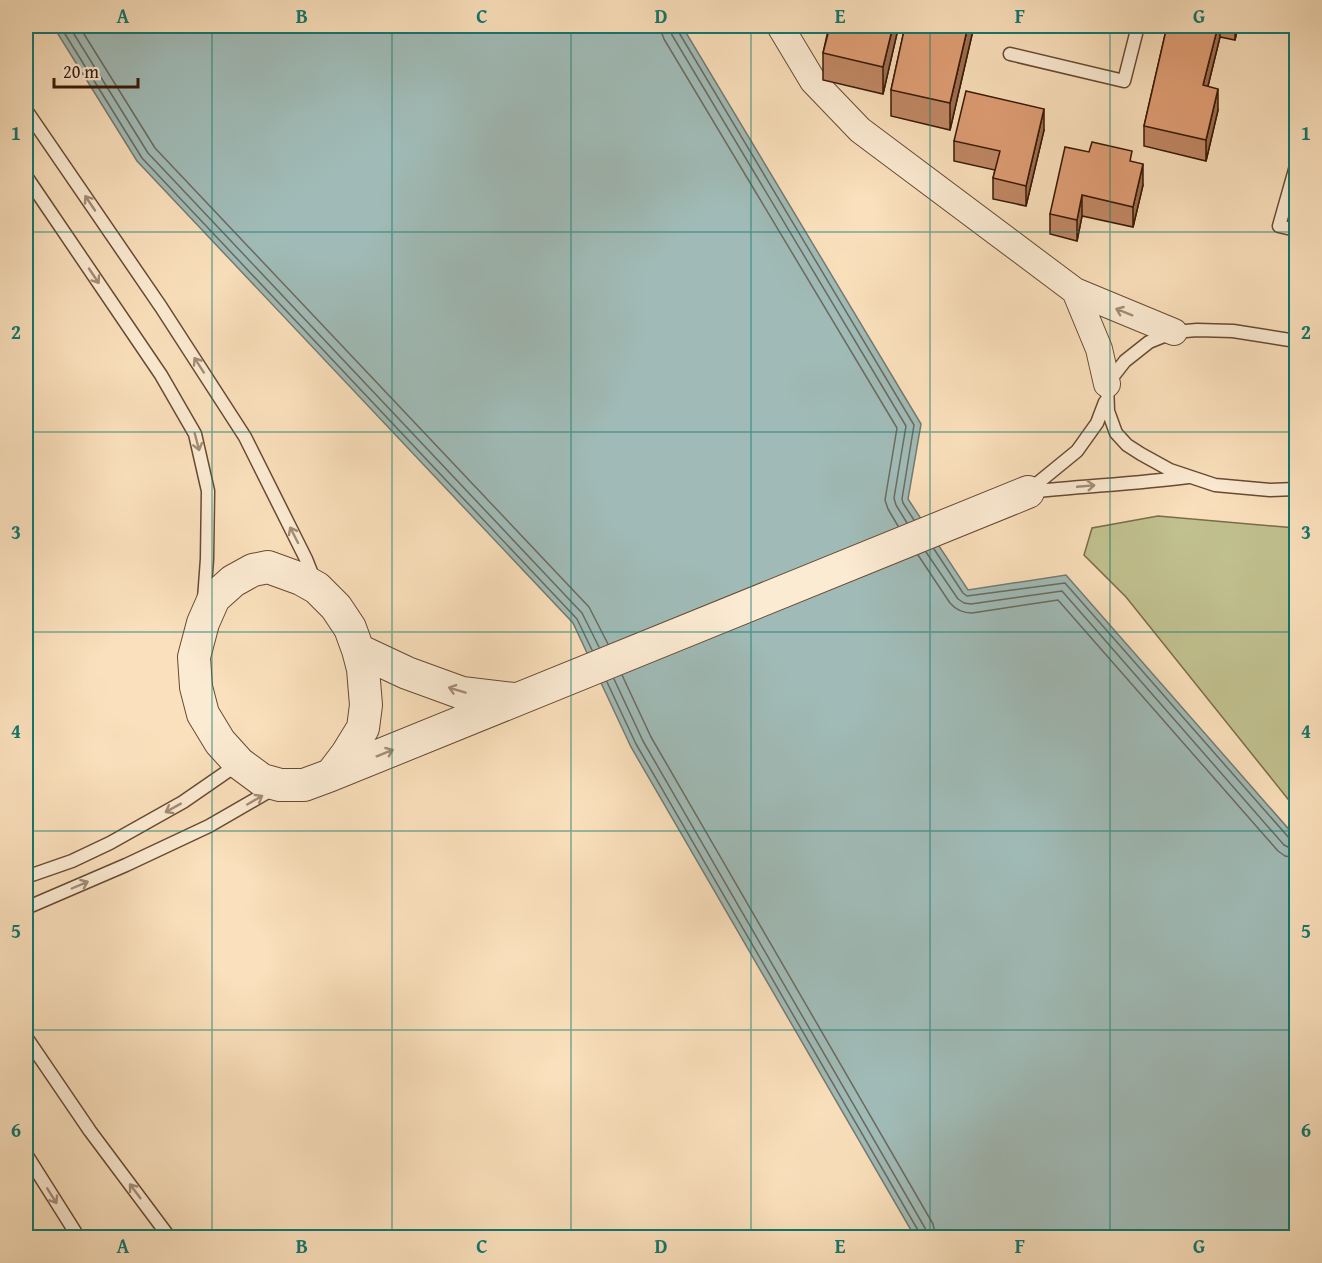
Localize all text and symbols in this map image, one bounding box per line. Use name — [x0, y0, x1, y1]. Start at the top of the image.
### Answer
text: A — [117, 1, 130, 30]
text: B — [296, 1, 308, 30]
text: C — [476, 1, 488, 30]
text: D — [654, 1, 668, 30]
text: E — [835, 1, 846, 30]
text: F — [1015, 1, 1025, 30]
text: G — [1193, 1, 1205, 30]
scale bar — [54, 51, 138, 89]
text: 20 m — [63, 58, 99, 85]
text: 1 — [11, 118, 21, 147]
text: 1 — [1301, 118, 1311, 147]
one-way arrow — [84, 196, 96, 212]
one-way arrow — [88, 268, 100, 284]
one-way arrow — [1116, 306, 1134, 317]
text: 2 — [11, 317, 21, 346]
text: 2 — [1301, 317, 1311, 346]
one-way arrow — [192, 357, 204, 374]
one-way arrow — [191, 432, 203, 451]
one-way arrow — [1076, 480, 1096, 491]
text: 3 — [11, 517, 21, 546]
text: 3 — [1301, 517, 1311, 546]
one-way arrow — [287, 526, 299, 544]
one-way arrow — [448, 684, 467, 695]
text: 4 — [11, 716, 21, 745]
text: 4 — [1301, 716, 1311, 745]
one-way arrow — [375, 747, 394, 758]
one-way arrow — [246, 794, 263, 806]
one-way arrow — [165, 802, 182, 814]
one-way arrow — [70, 879, 88, 890]
text: 5 — [11, 916, 21, 945]
text: 5 — [1301, 916, 1311, 945]
text: 6 — [11, 1115, 21, 1144]
text: 6 — [1301, 1115, 1311, 1144]
one-way arrow — [128, 1183, 141, 1199]
one-way arrow — [46, 1187, 58, 1204]
text: A — [117, 1231, 130, 1260]
text: B — [296, 1231, 308, 1260]
text: C — [476, 1231, 488, 1260]
text: D — [654, 1231, 668, 1260]
text: E — [835, 1231, 846, 1260]
text: F — [1015, 1231, 1025, 1260]
text: G — [1193, 1231, 1205, 1260]

